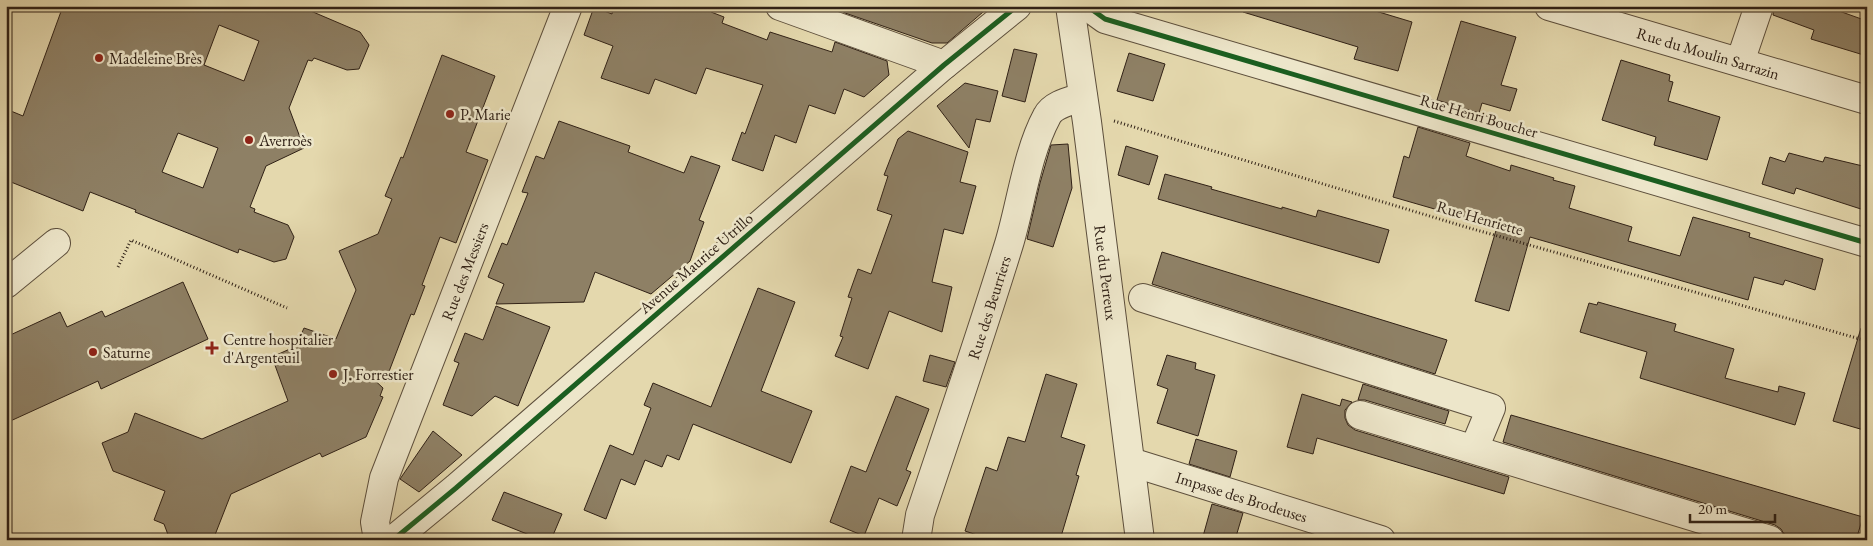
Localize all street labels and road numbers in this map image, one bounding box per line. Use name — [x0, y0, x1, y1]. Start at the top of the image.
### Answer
street label: Rue du Moulin Sarrazin — [1634, 22, 1783, 84]
street label: Rue Henri Boucher — [1418, 89, 1541, 143]
street label: Rue Henriette — [1434, 196, 1526, 240]
street label: Avenue Maurice Utrillo — [634, 208, 758, 319]
street label: Rue des Messiers — [436, 219, 493, 323]
street label: Rue du Perreux — [1090, 224, 1123, 321]
street label: Rue des Beurriers — [962, 253, 1015, 362]
street label: Impasse des Brodeuses — [1173, 466, 1310, 527]

